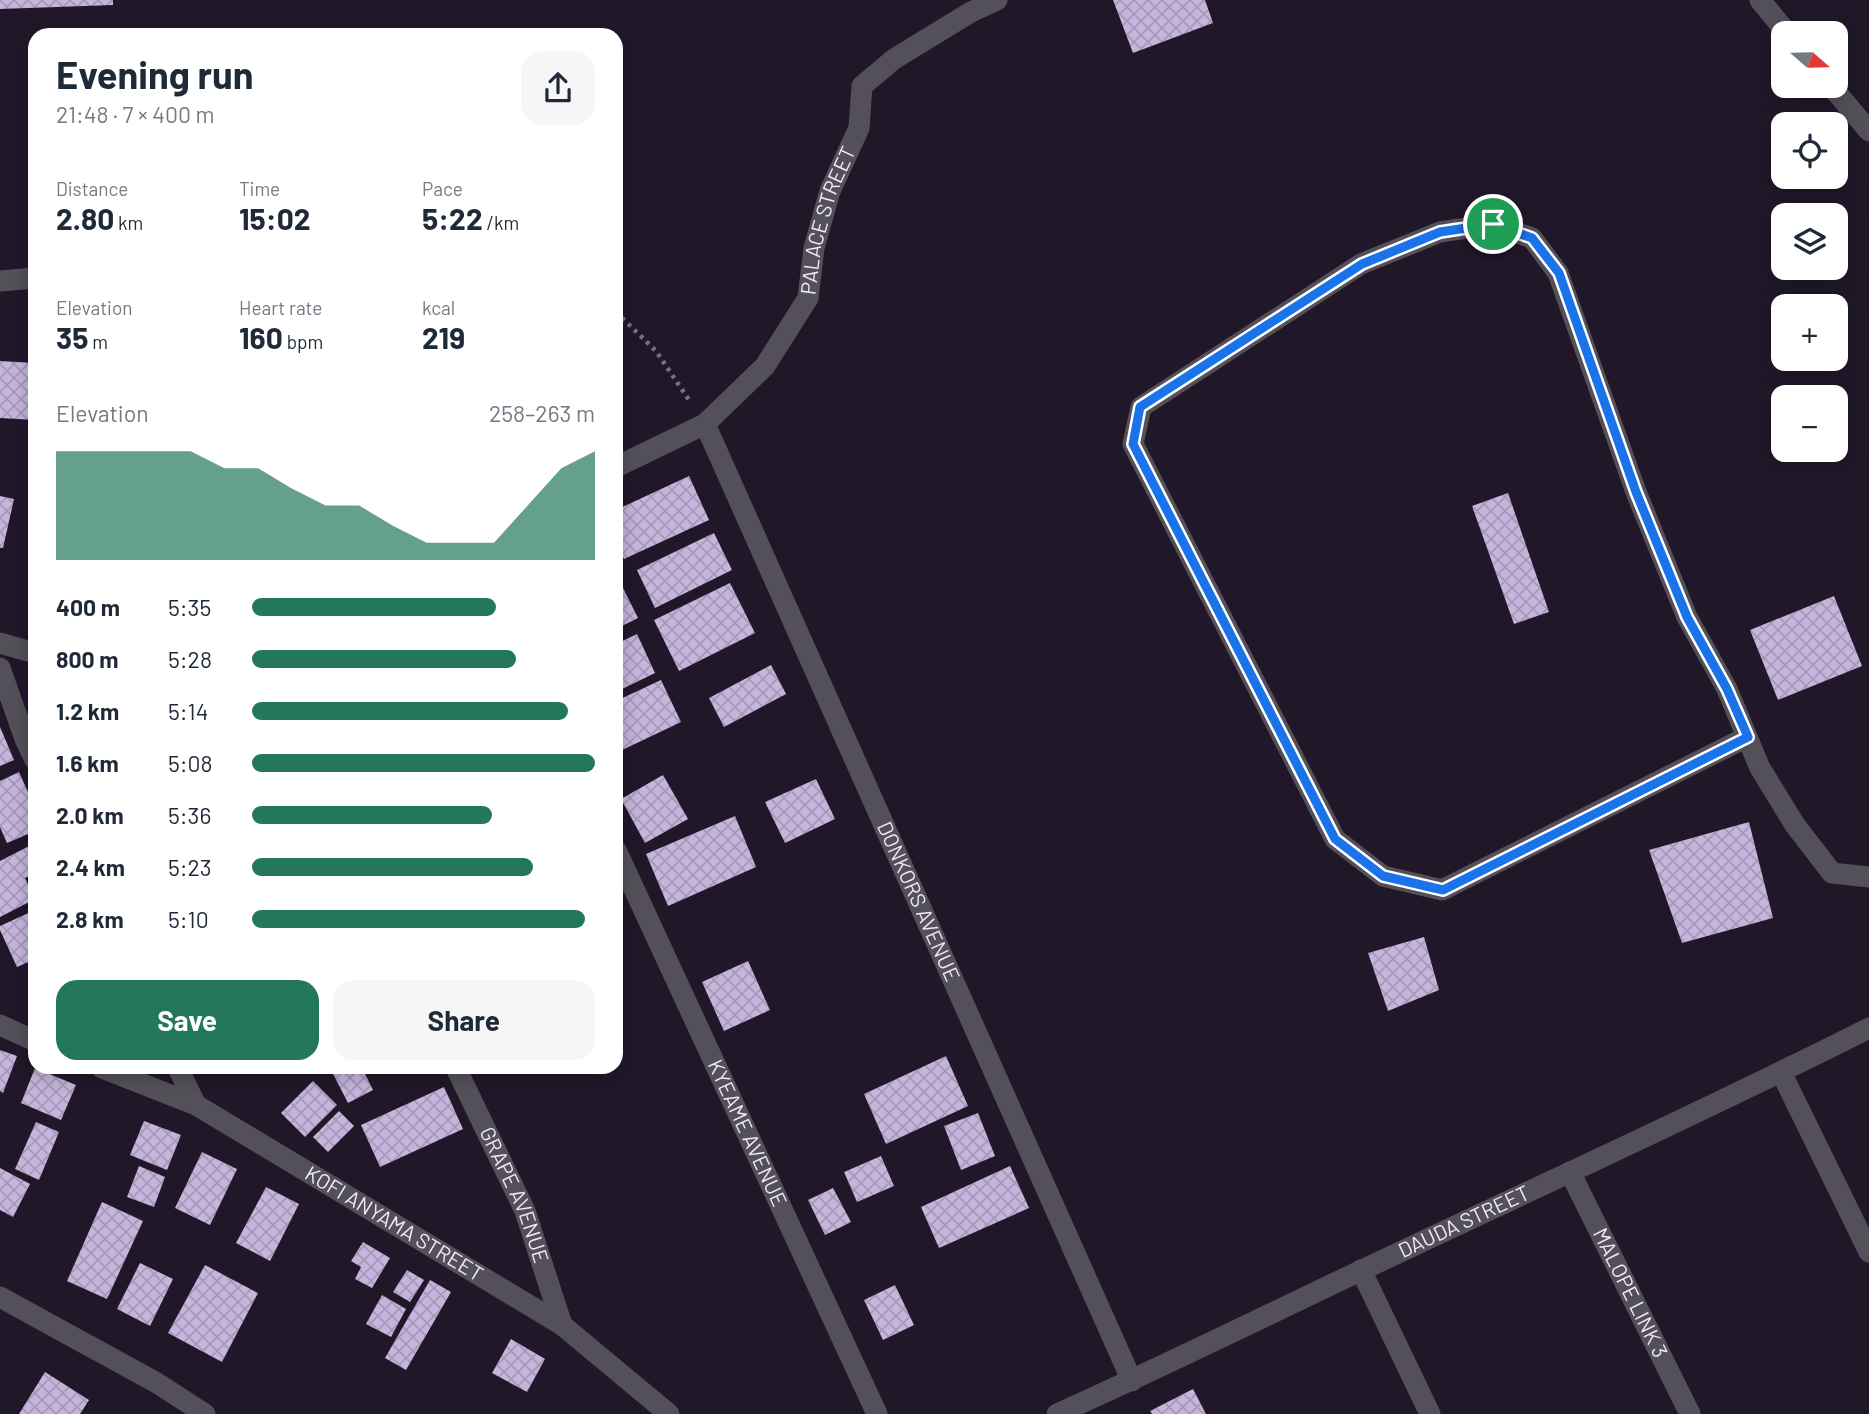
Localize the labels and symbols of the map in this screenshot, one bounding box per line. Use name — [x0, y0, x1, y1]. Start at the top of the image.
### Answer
north arrow — [1771, 21, 1848, 98]
street label: PALACE STREET — [795, 142, 860, 296]
pin — [1463, 194, 1523, 254]
street label: DONKORS AVENUE — [873, 817, 966, 985]
street label: KYEAME AVENUE — [704, 1055, 793, 1210]
street label: GRAPE AVENUE — [475, 1122, 555, 1266]
street label: KOFI ANYAMA STREET — [301, 1160, 488, 1286]
street label: DAUDA STREET — [1394, 1179, 1533, 1262]
street label: MALOPE LINK 3 — [1589, 1223, 1674, 1361]

